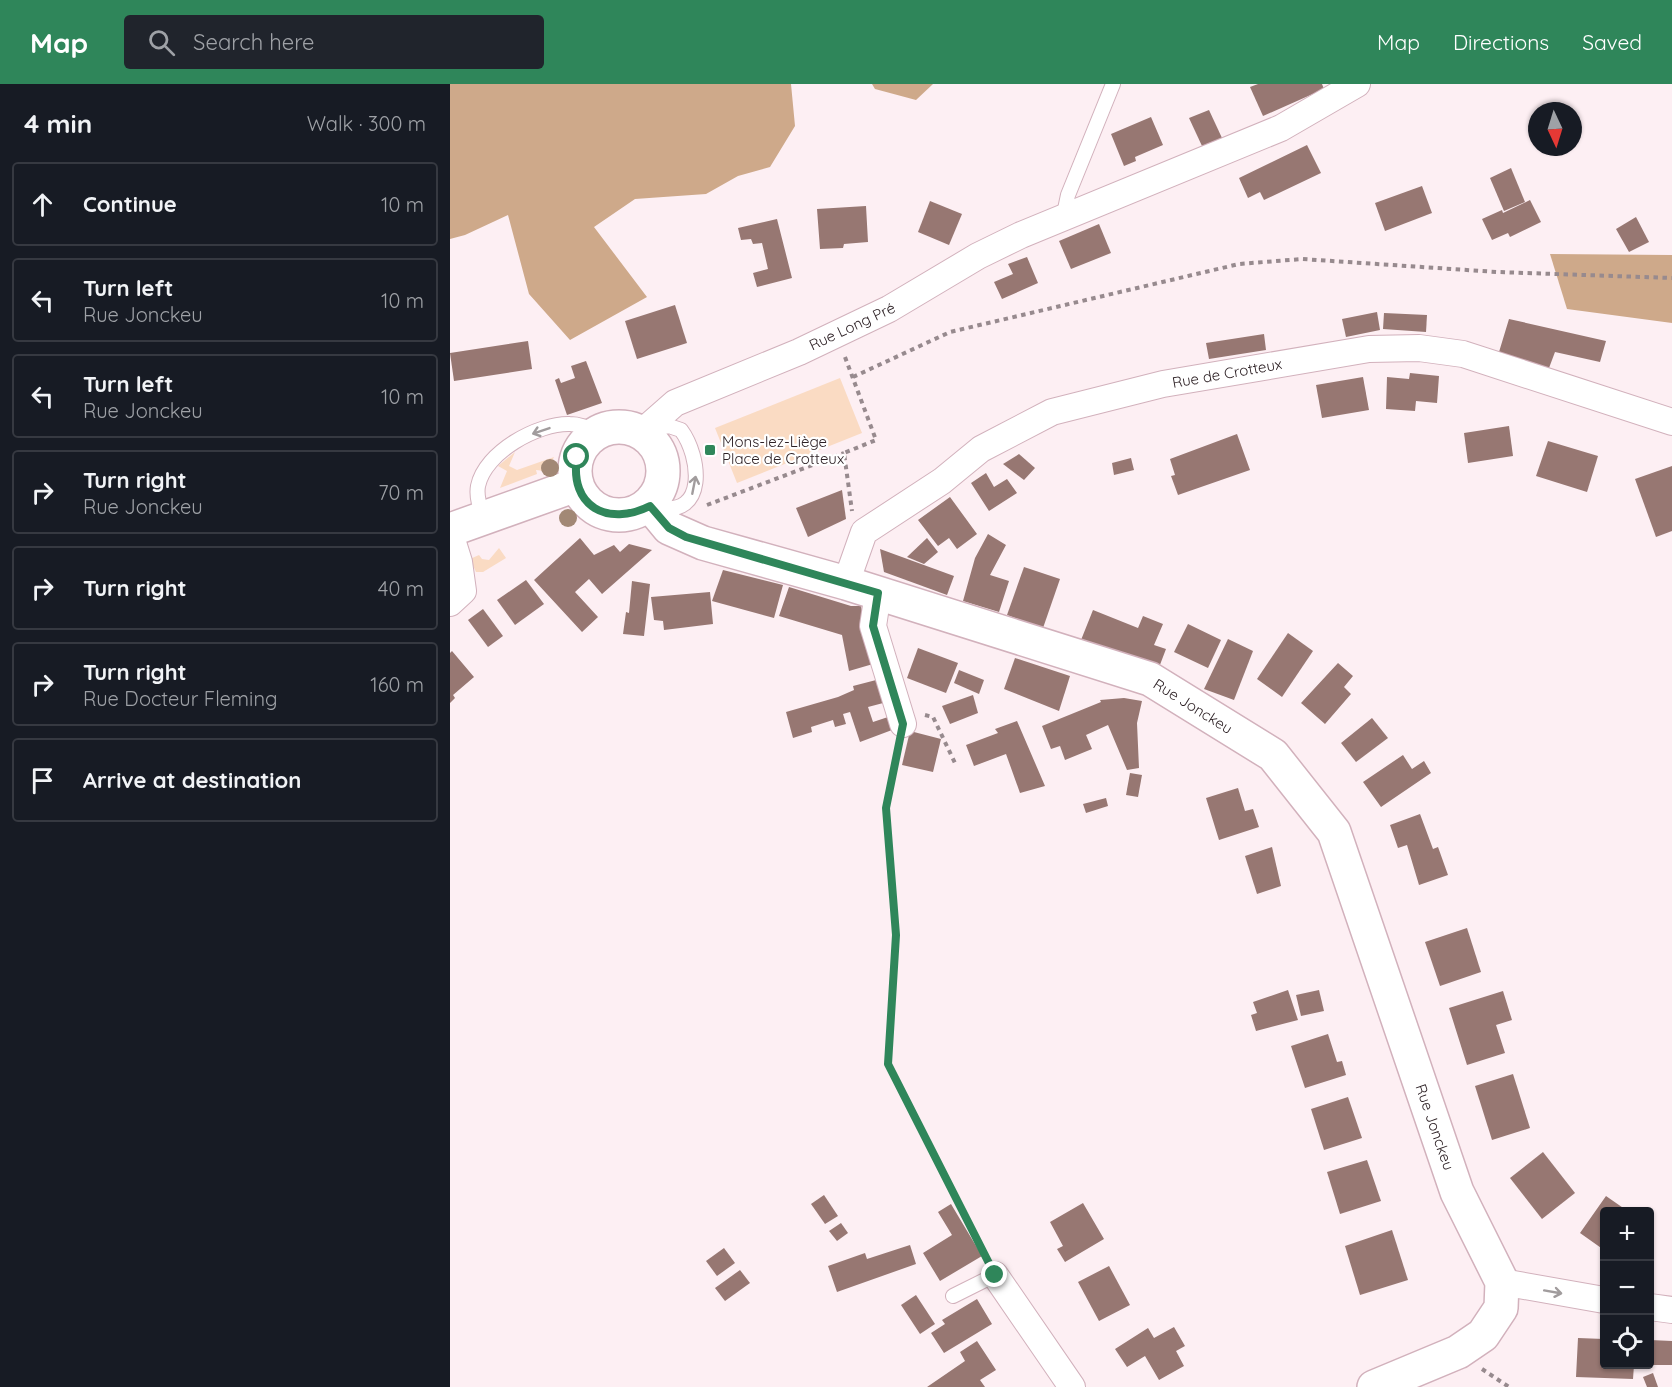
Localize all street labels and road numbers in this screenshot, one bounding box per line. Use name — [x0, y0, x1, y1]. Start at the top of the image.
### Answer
street label: Rue Long Pré — [806, 298, 898, 354]
street label: Rue de Crotteux — [1171, 354, 1283, 392]
street label: Rue Jonckeu — [1150, 674, 1236, 738]
street label: Rue Jonckeu — [1411, 1081, 1459, 1173]

